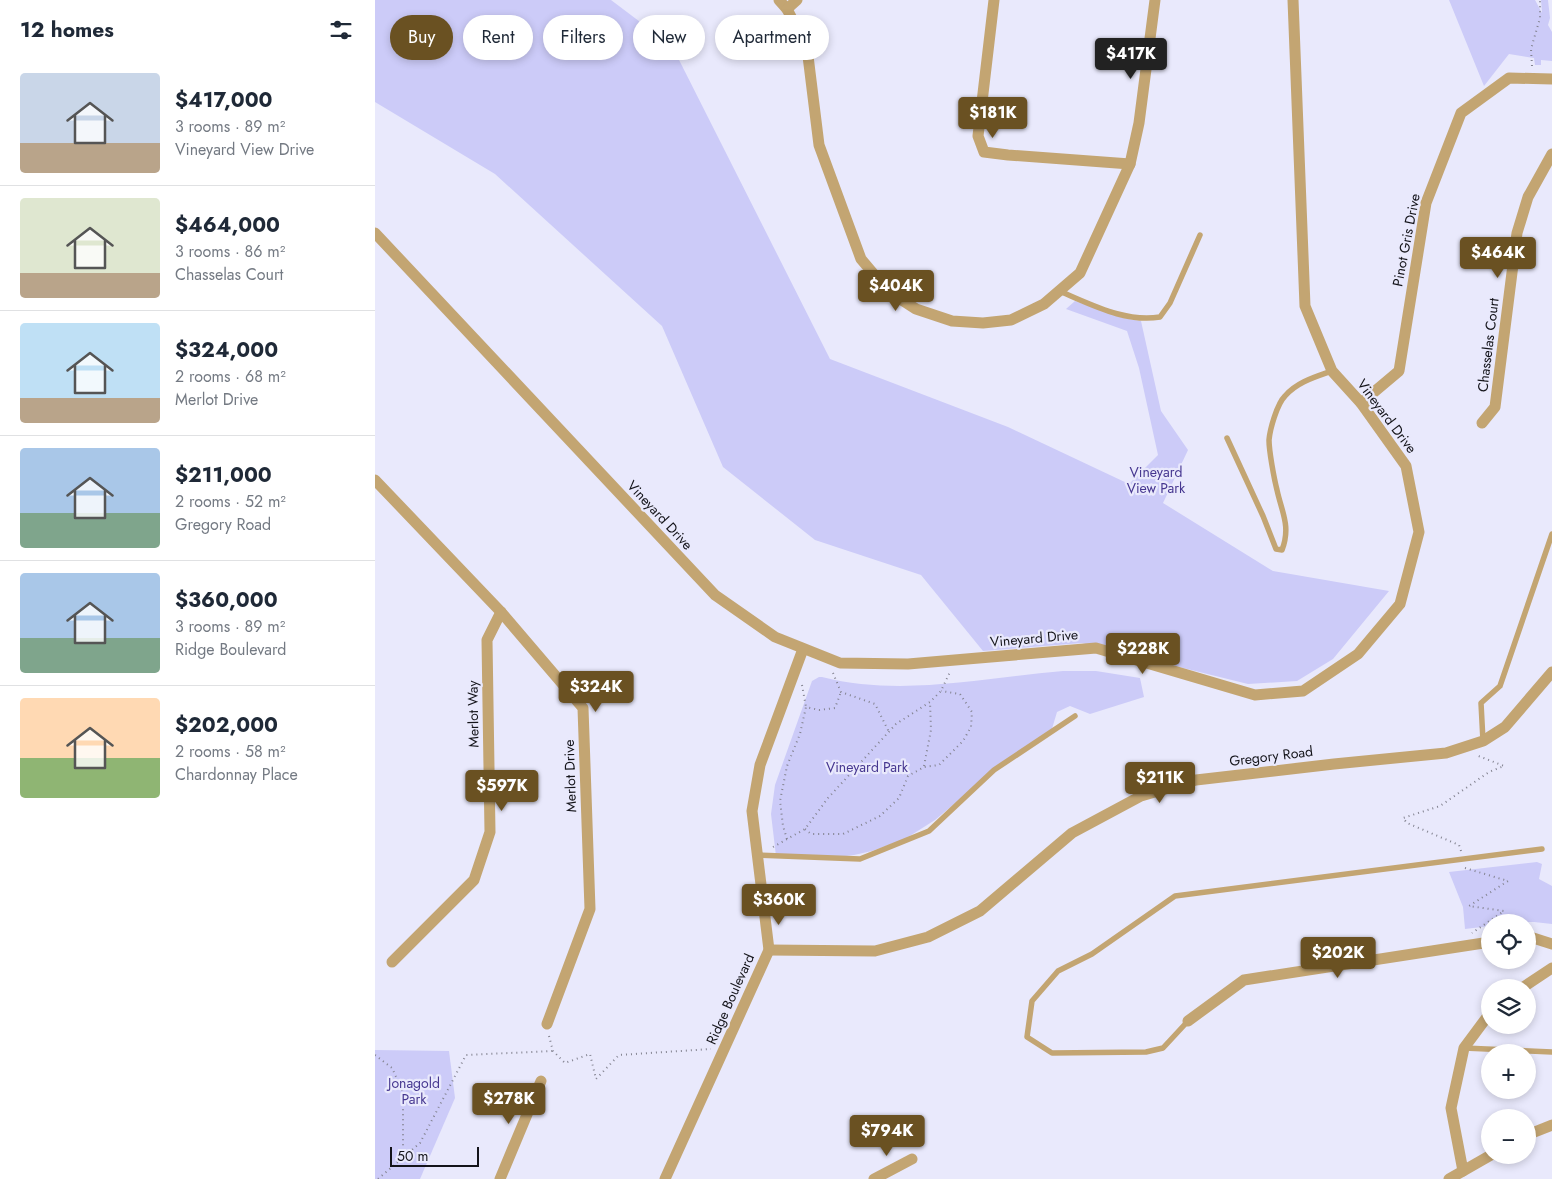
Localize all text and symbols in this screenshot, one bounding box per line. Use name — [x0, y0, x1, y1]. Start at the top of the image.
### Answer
text: 12 homes — [20, 15, 114, 45]
chip: Buy — [390, 15, 453, 60]
chip: Rent — [463, 15, 533, 60]
chip: Filters — [543, 15, 623, 60]
chip: New — [633, 15, 705, 60]
chip: Apartment — [715, 15, 829, 60]
icon: filters — [327, 16, 355, 44]
pin: $417K — [1096, 38, 1166, 80]
text: $417K — [1106, 42, 1156, 65]
text: $417,000 — [175, 85, 272, 115]
icon: home — [60, 93, 120, 153]
pin: $181K — [958, 96, 1028, 139]
text: $181K — [969, 101, 1017, 124]
text: 3 rooms · 89 m² — [175, 115, 285, 138]
text: Vineyard View Drive — [175, 138, 314, 161]
street label: Pinot Gris Drive — [1387, 192, 1425, 288]
text: $464,000 — [175, 210, 280, 240]
icon: home — [60, 218, 120, 278]
pin: $464K — [1463, 236, 1533, 279]
text: 3 rooms · 86 m² — [175, 240, 285, 263]
text: $464K — [1471, 241, 1525, 264]
text: Chasselas Court — [175, 263, 283, 286]
pin: $404K — [861, 270, 931, 312]
text: $404K — [869, 274, 923, 297]
street label: Chasselas Court — [1472, 296, 1504, 393]
text: $324,000 — [175, 335, 278, 365]
icon: home — [60, 343, 120, 403]
text: 2 rooms · 68 m² — [175, 365, 286, 388]
street label: Vineyard Drive — [1352, 375, 1422, 457]
text: Merlot Drive — [175, 388, 258, 411]
text: $211,000 — [175, 460, 272, 490]
park label: Vineyard View Park — [1127, 462, 1186, 498]
icon: home — [60, 468, 120, 528]
street label: Vineyard Drive — [623, 476, 697, 554]
text: 2 rooms · 52 m² — [175, 490, 286, 513]
text: Gregory Road — [175, 513, 271, 536]
text: $360,000 — [175, 585, 278, 615]
icon: home — [60, 593, 120, 653]
text: 3 rooms · 89 m² — [175, 615, 285, 638]
street label: Vineyard Drive — [989, 624, 1079, 652]
pin: $228K — [1108, 632, 1178, 675]
text: $228K — [1117, 637, 1169, 660]
text: Ridge Boulevard — [175, 638, 287, 661]
pin: $324K — [561, 670, 631, 713]
text: $324K — [570, 675, 622, 698]
street label: Merlot Way — [462, 679, 484, 748]
text: $202,000 — [175, 710, 278, 740]
icon: home — [60, 718, 120, 778]
street label: Merlot Drive — [559, 739, 581, 813]
text: 2 rooms · 58 m² — [175, 740, 286, 763]
street label: Gregory Road — [1228, 741, 1314, 771]
park label: Vineyard Park — [826, 757, 909, 777]
pin: $211K — [1125, 762, 1195, 804]
text: Chardonnay Place — [175, 763, 298, 786]
text: $211K — [1136, 766, 1184, 789]
pin: $597K — [467, 770, 537, 812]
text: $597K — [476, 774, 528, 797]
pin: $360K — [744, 884, 814, 926]
text: $360K — [753, 888, 805, 911]
map controls — [1481, 914, 1536, 1164]
button: locate — [1481, 914, 1536, 969]
pin: $202K — [1303, 936, 1373, 979]
text: $202K — [1312, 941, 1364, 964]
street label: Ridge Boulevard — [701, 950, 759, 1048]
button: layers — [1481, 979, 1536, 1034]
button: + — [1481, 1044, 1536, 1099]
park label: Jonagold Park — [386, 1073, 440, 1109]
pin: $278K — [474, 1082, 544, 1125]
text: $278K — [483, 1087, 535, 1110]
button: − — [1481, 1109, 1536, 1164]
pin: $794K — [852, 1114, 922, 1157]
text: $794K — [861, 1119, 913, 1142]
scale bar — [390, 1144, 479, 1167]
text: 50 m — [397, 1146, 428, 1166]

